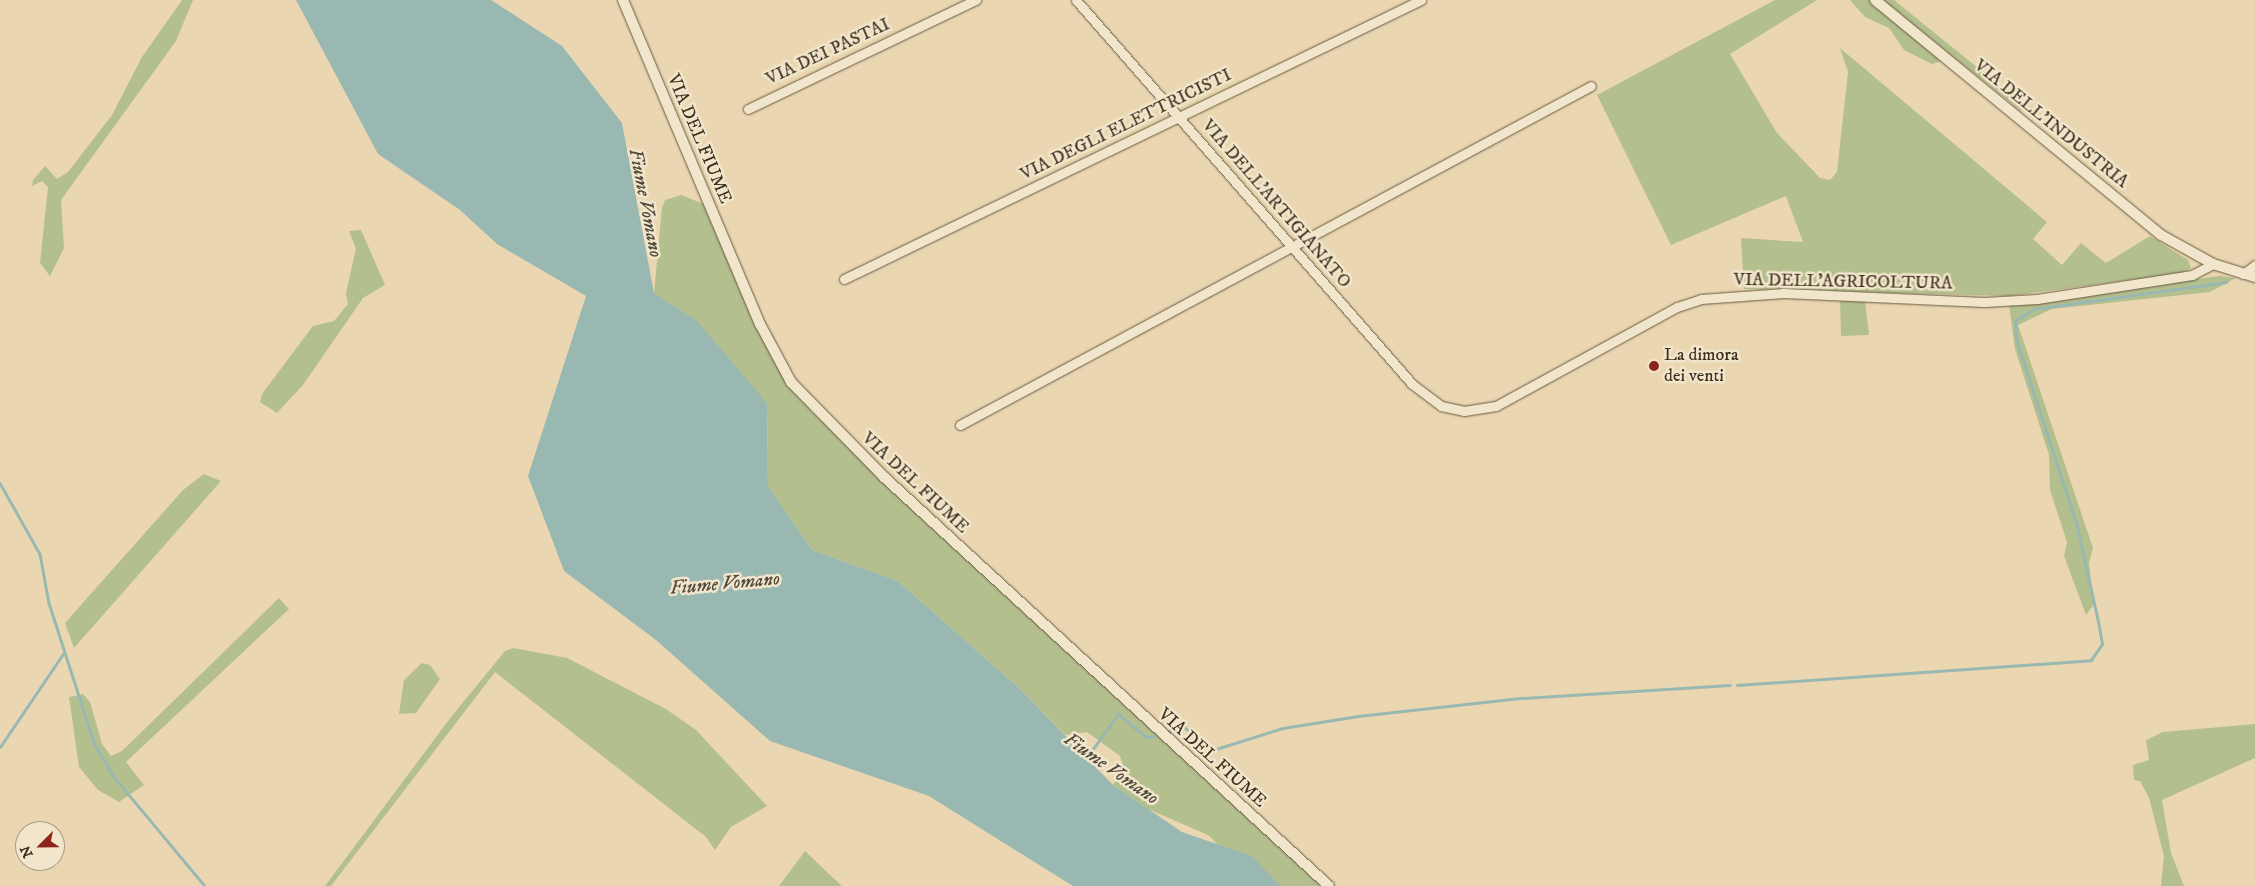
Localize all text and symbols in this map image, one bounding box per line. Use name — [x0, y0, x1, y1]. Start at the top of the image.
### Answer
street label: VIA DEI PASTAI — [763, 14, 893, 90]
street label: VIA DELL'INDUSTRIA — [1969, 55, 2133, 193]
street label: VIA DEGLI ELETTRICISTI — [1017, 64, 1235, 186]
street label: VIA DEL FIUME — [662, 71, 736, 207]
street label: VIA DELL'ARTIGIANATO — [1197, 115, 1355, 293]
water label: Fiume Vomano — [623, 147, 667, 259]
street label: VIA DELL'AGRICOLTURA — [1733, 269, 1953, 295]
place label: La dimora dei venti — [1664, 345, 1739, 388]
marker: La dimora dei venti — [1648, 360, 1660, 372]
street label: VIA DEL FIUME — [857, 428, 973, 538]
water label: Fiume Vomano — [669, 568, 781, 600]
street label: VIA DEL FIUME — [1153, 704, 1271, 812]
water label: Fiume Vomano — [1059, 728, 1163, 810]
north arrow — [15, 821, 65, 871]
text: N — [17, 843, 38, 860]

